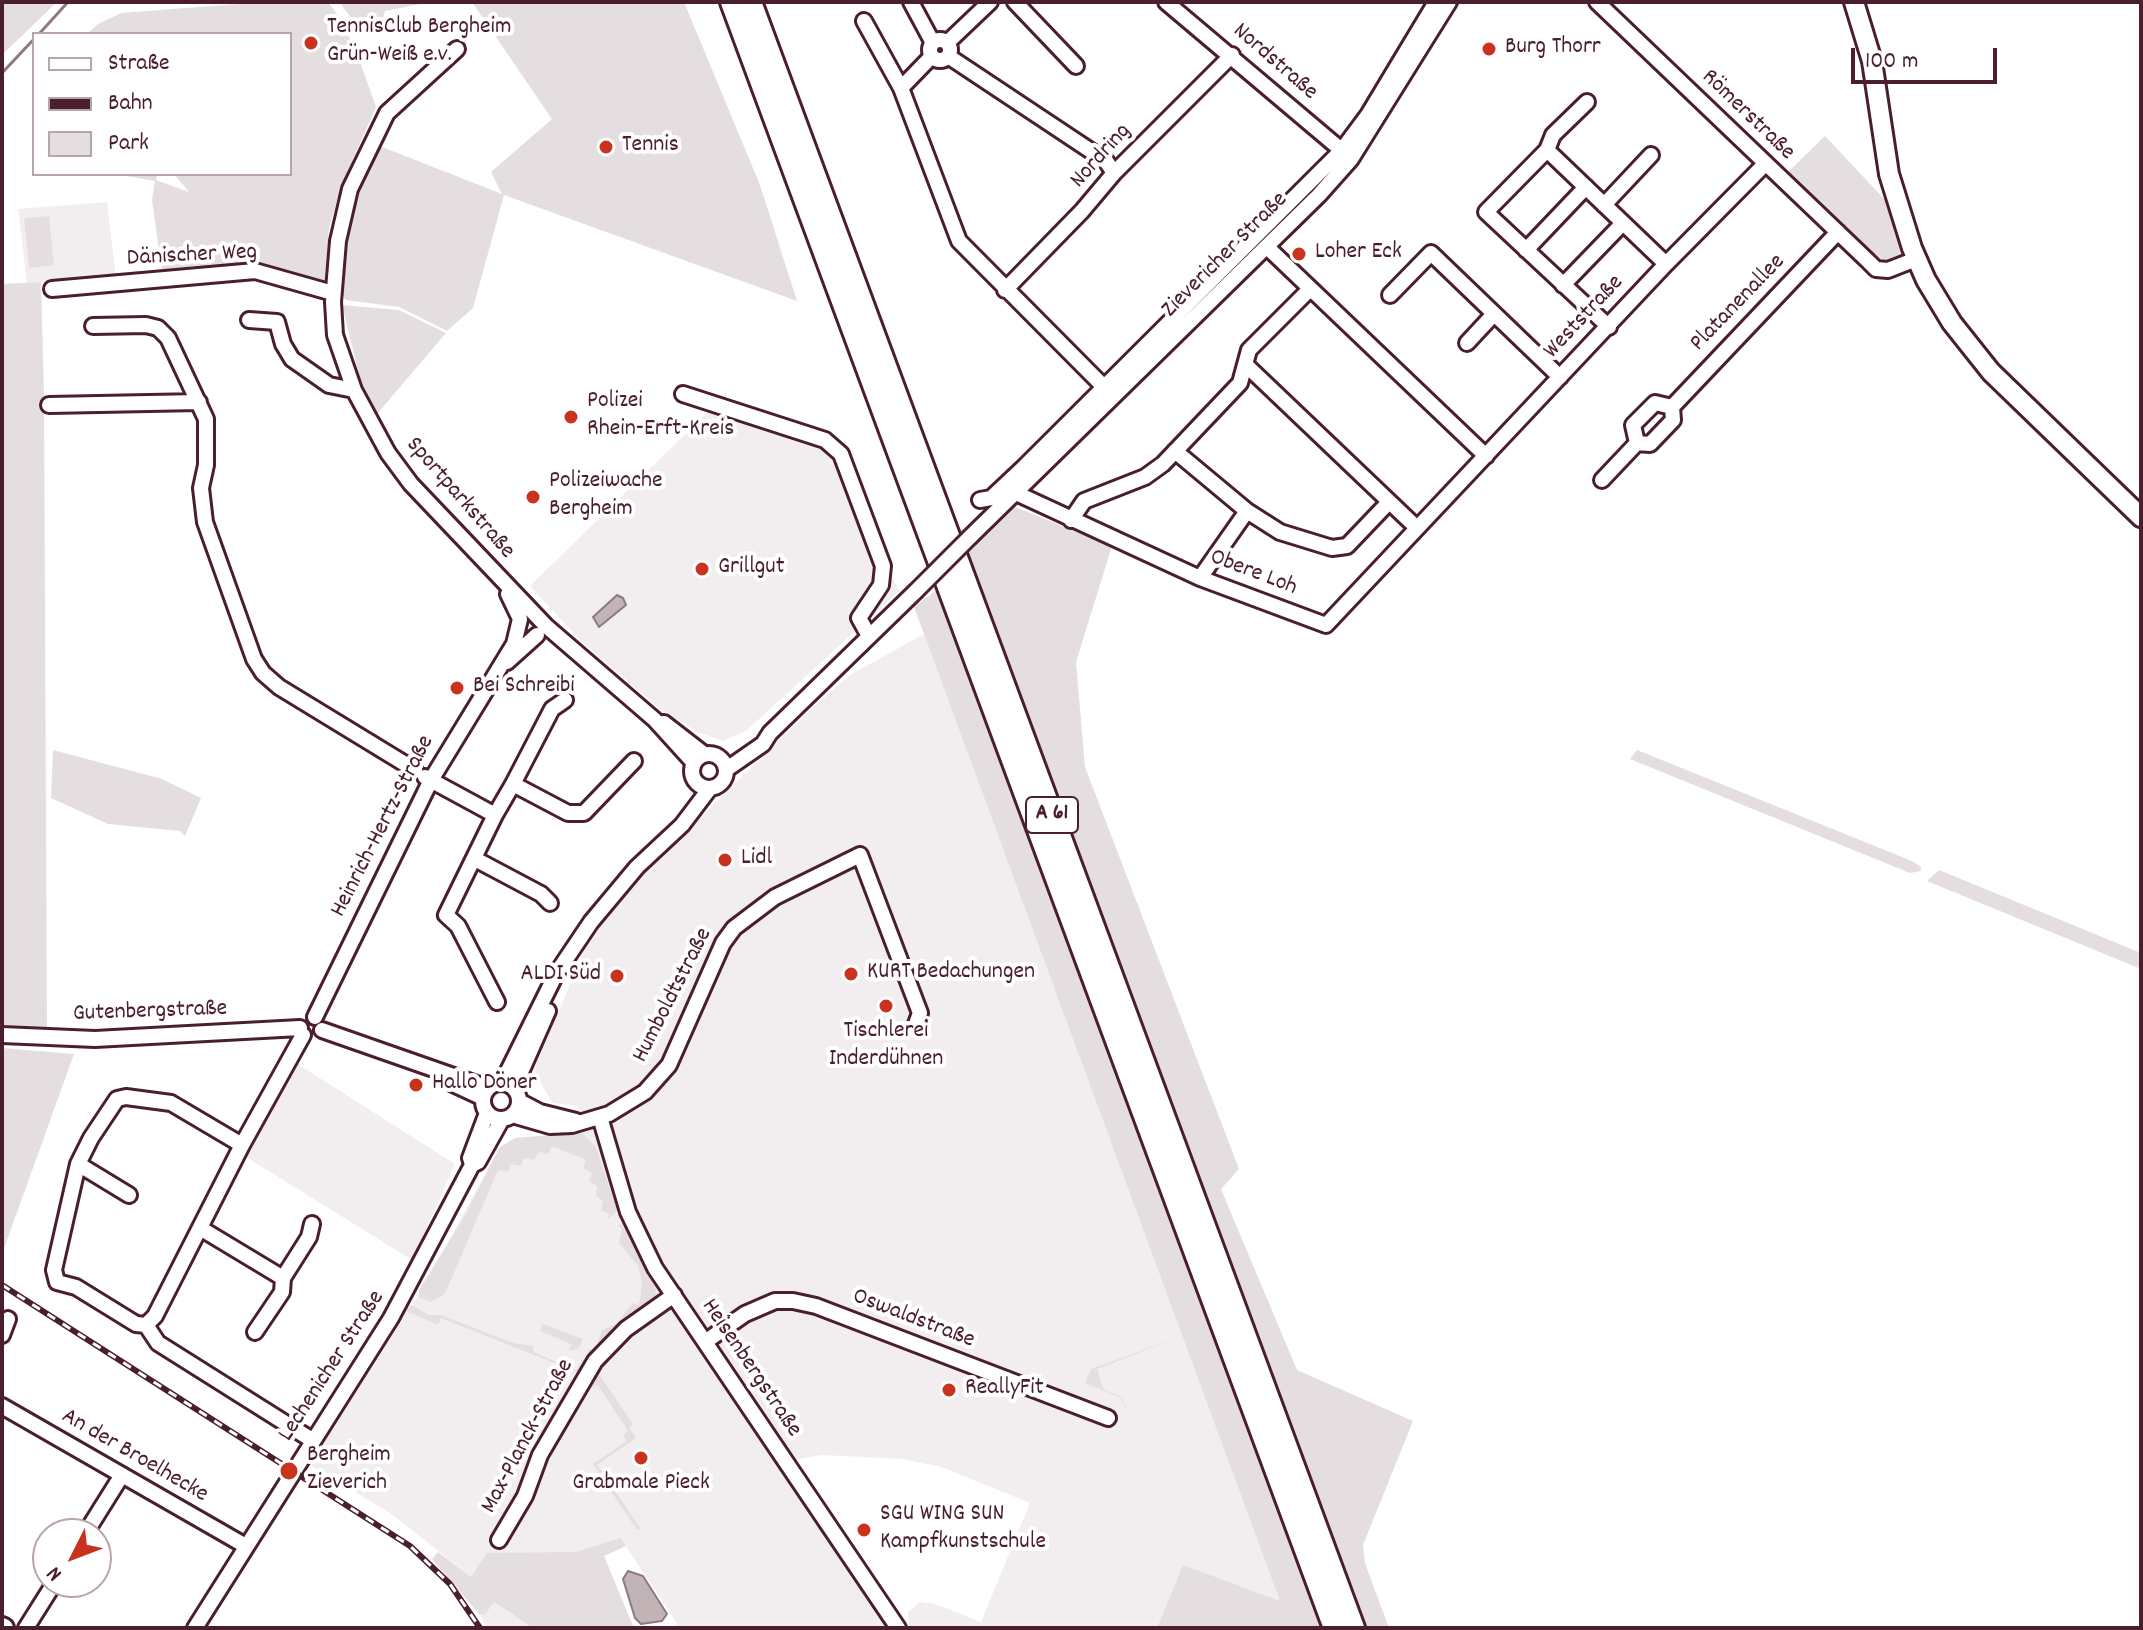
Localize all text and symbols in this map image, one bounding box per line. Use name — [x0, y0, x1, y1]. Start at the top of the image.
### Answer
place label: TennisClub Bergheim Grün-Weiß e.v. — [327, 15, 511, 71]
street label: Nordstraße — [1225, 18, 1323, 108]
legend — [32, 32, 292, 176]
scale bar — [1855, 32, 2001, 82]
marker: TennisClub Bergheim Grün-Weiß e.v. — [302, 34, 320, 52]
place label: Burg Thorr — [1505, 35, 1601, 63]
marker: Burg Thorr — [1480, 40, 1498, 58]
text: 100 m — [1865, 45, 1918, 79]
text: Straße — [108, 47, 170, 81]
street label: Römerstraße — [1694, 64, 1800, 168]
text: Bahn — [108, 87, 153, 121]
street label: Nordring — [1065, 119, 1139, 195]
text: Park — [108, 127, 149, 161]
place label: Tennis — [622, 133, 679, 161]
marker: Tennis — [597, 138, 615, 156]
street label: Zievericher Straße — [1157, 187, 1295, 325]
street label: Dänischer Weg — [126, 239, 258, 275]
place label: Loher Eck — [1315, 240, 1402, 268]
marker: Loher Eck — [1290, 245, 1308, 263]
street label: Platanenallee — [1685, 249, 1793, 359]
street label: Weststraße — [1539, 270, 1631, 366]
place label: Polizei Rhein-Erft-Kreis — [587, 389, 734, 445]
marker: Polizei Rhein-Erft-Kreis — [562, 408, 580, 426]
street label: Sportparkstraße — [398, 432, 520, 566]
place label: Polizeiwache Bergheim — [549, 469, 663, 525]
marker: Polizeiwache Bergheim — [524, 488, 542, 506]
street label: Obere Loh — [1205, 544, 1301, 604]
place label: Grillgut — [718, 555, 785, 583]
marker: Grillgut — [693, 560, 711, 578]
place label: Bei Schreibi — [473, 674, 575, 702]
marker: Bei Schreibi — [448, 679, 466, 697]
street label: Heinrich-Hertz-Straße — [326, 731, 442, 923]
road number: A 61 — [1026, 797, 1078, 833]
place label: Lidl — [741, 846, 772, 874]
marker: Lidl — [716, 851, 734, 869]
street label: Humboldtstraße — [628, 924, 720, 1068]
place label: KURT Bedachungen — [867, 960, 1035, 988]
place label: ALDI Süd — [521, 962, 601, 990]
marker: KURT Bedachungen — [842, 965, 860, 983]
marker: ALDI Süd — [608, 967, 626, 985]
street label: Gutenbergstraße — [72, 996, 228, 1030]
marker: Tischlerei Inderdühnen — [877, 997, 895, 1015]
place label: Tischlerei Inderdühnen — [829, 1019, 943, 1075]
place label: Hallo Döner — [432, 1071, 537, 1099]
marker: Hallo Döner — [407, 1076, 425, 1094]
street label: Oswaldstraße — [848, 1284, 978, 1356]
street label: Lechenicher Straße — [273, 1286, 393, 1448]
street label: Heisenbergstraße — [693, 1294, 807, 1444]
street label: Max-Planck-Straße — [476, 1355, 582, 1519]
place label: ReallyFit — [965, 1376, 1044, 1404]
marker: ReallyFit — [940, 1381, 958, 1399]
street label: An der Broelhecke — [55, 1403, 213, 1511]
place label: Bergheim Zieverich — [307, 1443, 391, 1499]
marker: Grabmale Pieck — [632, 1449, 650, 1467]
marker: Bergheim Zieverich — [278, 1460, 300, 1482]
place label: Grabmale Pieck — [572, 1471, 710, 1499]
place label: SGU WING SUN Kampfkunstschule — [880, 1502, 1046, 1558]
north arrow — [32, 1518, 112, 1598]
marker: SGU WING SUN Kampfkunstschule — [855, 1521, 873, 1539]
text: N — [40, 1559, 70, 1587]

